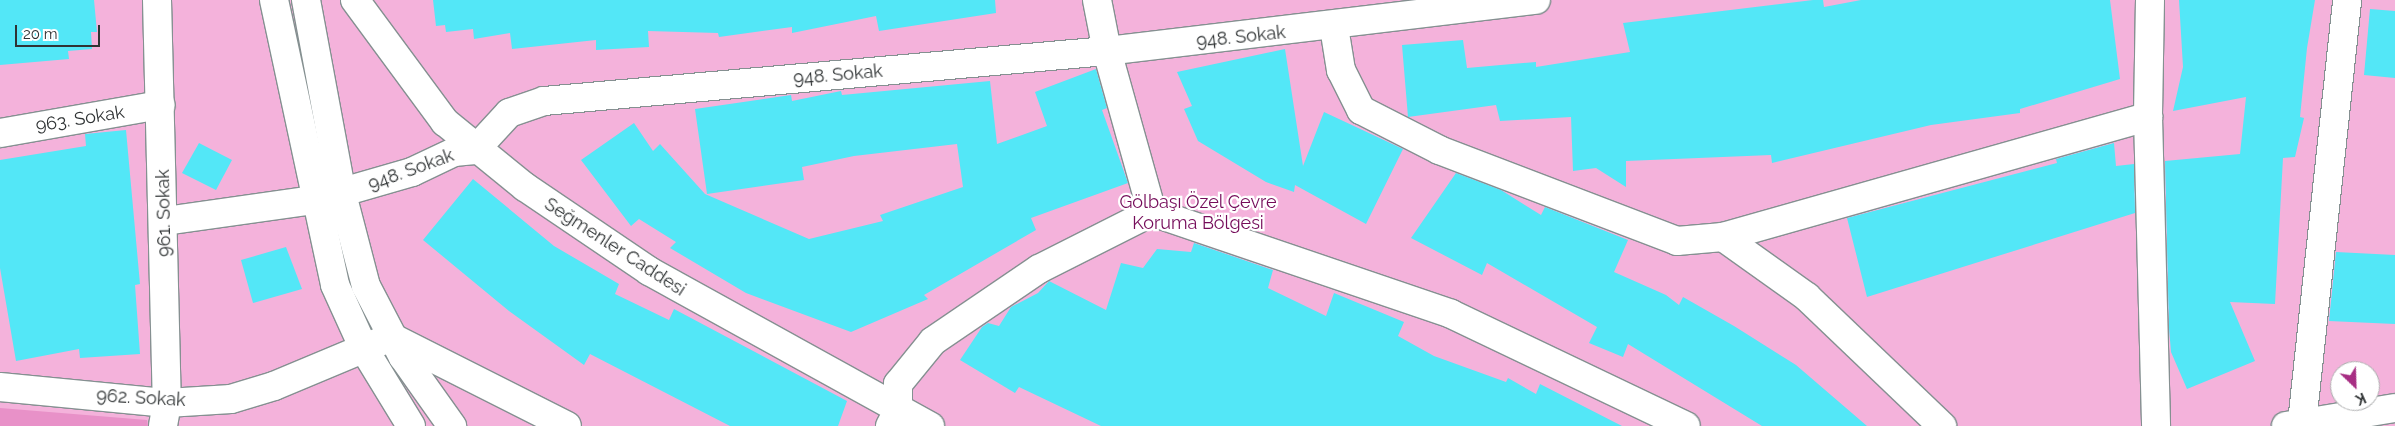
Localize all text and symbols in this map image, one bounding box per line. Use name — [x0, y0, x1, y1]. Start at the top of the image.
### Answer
scale bar — [18, 15, 102, 47]
street label: 948. Sokak — [1195, 22, 1287, 52]
text: 20 m — [23, 25, 58, 43]
street label: 948. Sokak — [792, 60, 884, 90]
street label: 963. Sokak — [34, 101, 126, 137]
street label: 948. Sokak — [365, 145, 457, 195]
street label: 961. Sokak — [152, 169, 176, 257]
park label: Gölbaşı Özel Çevre Koruma Bölgesi — [1119, 192, 1277, 234]
street label: Seğmenler Caddesi — [540, 193, 690, 301]
north arrow — [2330, 361, 2380, 411]
street label: 962. Sokak — [96, 385, 186, 411]
text: K — [2353, 390, 2368, 408]

